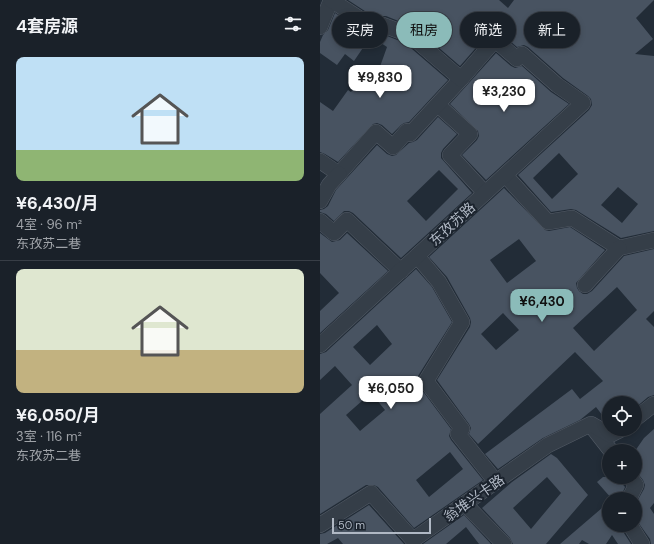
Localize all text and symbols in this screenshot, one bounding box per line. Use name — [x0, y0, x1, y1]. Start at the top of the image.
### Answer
chip: 买房 — [332, 12, 388, 48]
chip: 租房 — [396, 12, 452, 48]
chip: 筛选 — [460, 12, 516, 48]
chip: 新上 — [524, 12, 580, 48]
icon: filters — [282, 13, 304, 35]
text: 4套房源 — [16, 15, 78, 37]
pin: ¥9,830 — [347, 65, 413, 99]
text: ¥9,830 — [357, 69, 403, 86]
pin: ¥3,230 — [471, 79, 537, 113]
icon: home — [124, 83, 196, 155]
text: ¥3,230 — [482, 83, 526, 100]
text: ¥6,430/月 — [16, 192, 99, 214]
street label: 东孜苏路 — [425, 198, 479, 250]
text: 4室 · 96 m² — [16, 216, 82, 233]
text: 东孜苏二巷 — [16, 235, 81, 252]
pin: ¥6,430 — [509, 289, 575, 323]
text: ¥6,430 — [519, 293, 565, 310]
icon: home — [124, 295, 196, 367]
pin: ¥6,050 — [358, 376, 424, 410]
text: ¥6,050 — [368, 380, 414, 397]
map controls — [602, 396, 642, 532]
button: locate — [602, 396, 642, 436]
text: ¥6,050/月 — [16, 404, 100, 426]
text: 3室 · 116 m² — [16, 428, 82, 445]
button: + — [602, 444, 642, 484]
text: 东孜苏二巷 — [16, 447, 81, 464]
street label: 翁堆兴卡路 — [440, 471, 508, 525]
button: − — [602, 492, 642, 532]
scale bar — [332, 516, 431, 535]
text: 50 m — [338, 518, 365, 532]

